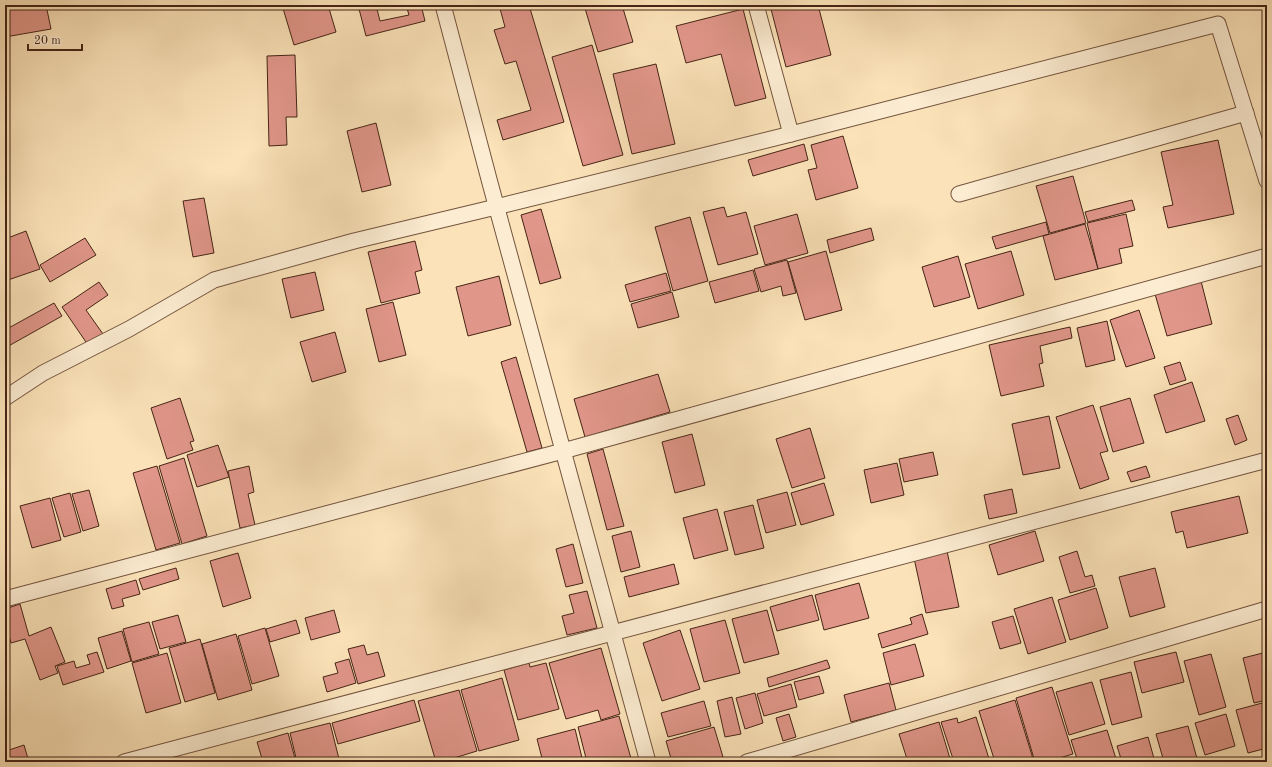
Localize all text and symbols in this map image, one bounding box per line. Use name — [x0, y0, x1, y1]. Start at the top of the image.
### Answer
scale bar — [28, 26, 82, 52]
text: 20 m — [34, 35, 61, 47]

